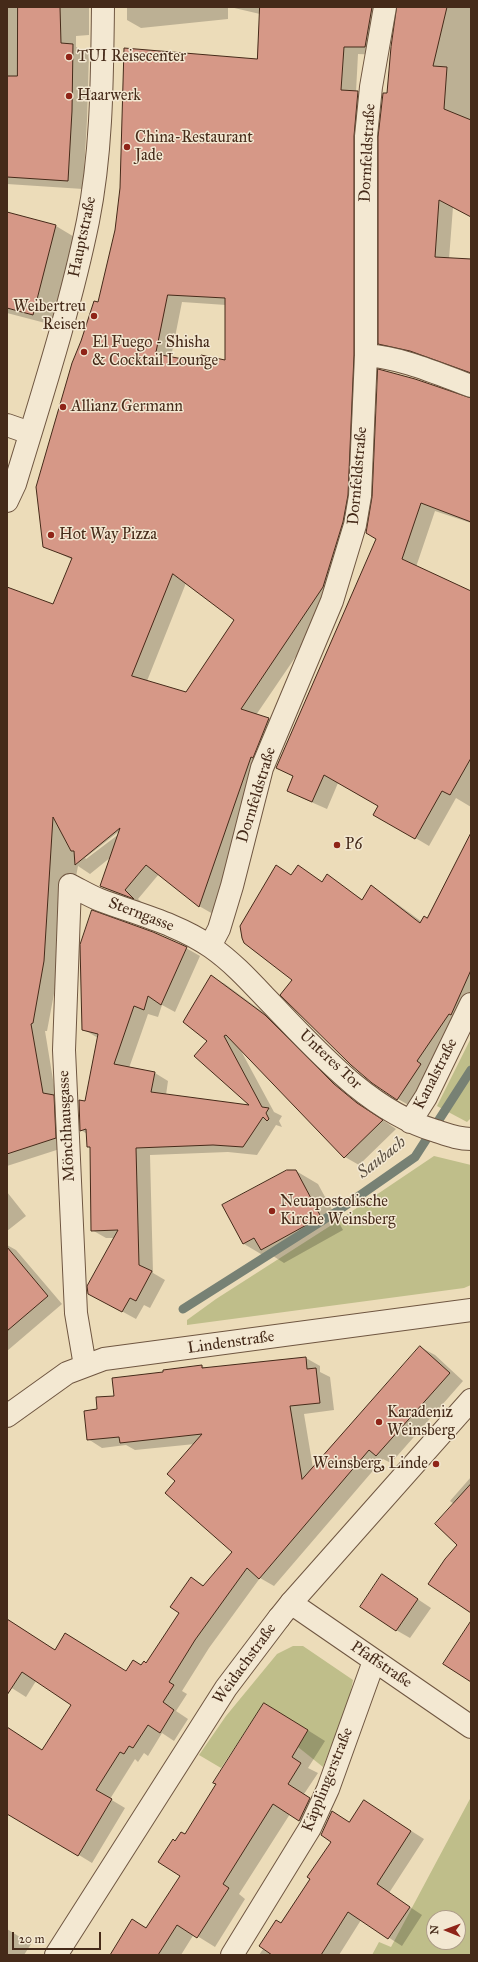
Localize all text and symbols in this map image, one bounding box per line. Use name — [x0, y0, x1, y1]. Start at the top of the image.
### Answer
place label: TUI Reisecenter — [77, 47, 186, 67]
marker: TUI Reisecenter — [64, 52, 74, 62]
place label: Haarwerk — [77, 86, 141, 106]
marker: Haarwerk — [64, 91, 74, 101]
street label: Dornfeldstraße — [356, 103, 380, 203]
place label: China-Restaurant Jade — [135, 128, 253, 166]
marker: China-Restaurant Jade — [122, 142, 132, 152]
street label: Hauptstraße — [65, 195, 101, 279]
place label: Weibertreu Reisen — [13, 297, 86, 335]
marker: Weibertreu Reisen — [89, 311, 99, 321]
place label: El Fuego - Shisha & Cocktail Lounge — [92, 333, 218, 371]
marker: El Fuego - Shisha & Cocktail Lounge — [79, 347, 89, 357]
place label: Allianz Germann — [71, 397, 183, 417]
marker: Allianz Germann — [58, 402, 68, 412]
street label: Dornfeldstraße — [344, 426, 372, 526]
place label: Hot Way Pizza — [59, 525, 157, 545]
marker: Hot Way Pizza — [46, 530, 56, 540]
street label: Dornfeldstraße — [233, 745, 281, 845]
place label: P6 — [345, 835, 362, 855]
marker: P6 — [332, 840, 342, 850]
street label: Sterngasse — [105, 894, 177, 936]
street label: Unteres Tor — [295, 1026, 365, 1094]
street label: Kanalstraße — [410, 1035, 462, 1113]
street label: Mönchhausgasse — [54, 1070, 80, 1182]
water label: Saubach — [354, 1133, 410, 1183]
place label: Neuapostolische Kirche Weinsberg — [280, 1192, 395, 1230]
marker: Neuapostolische Kirche Weinsberg — [267, 1206, 277, 1216]
street label: Lindenstraße — [186, 1327, 276, 1359]
place label: Karadeniz Weinsberg — [387, 1403, 455, 1441]
marker: Karadeniz Weinsberg — [374, 1417, 384, 1427]
place label: Weinsberg, Linde — [313, 1454, 428, 1474]
marker: Weinsberg, Linde — [431, 1459, 441, 1469]
street label: Weidachstraße — [209, 1620, 281, 1708]
street label: Pfaffstraße — [347, 1637, 415, 1693]
street label: Käpplingerstraße — [298, 1725, 358, 1835]
north arrow — [426, 1910, 466, 1950]
scale bar — [14, 1924, 103, 1950]
text: N — [428, 1925, 441, 1935]
text: 20 m — [19, 1932, 45, 1946]

